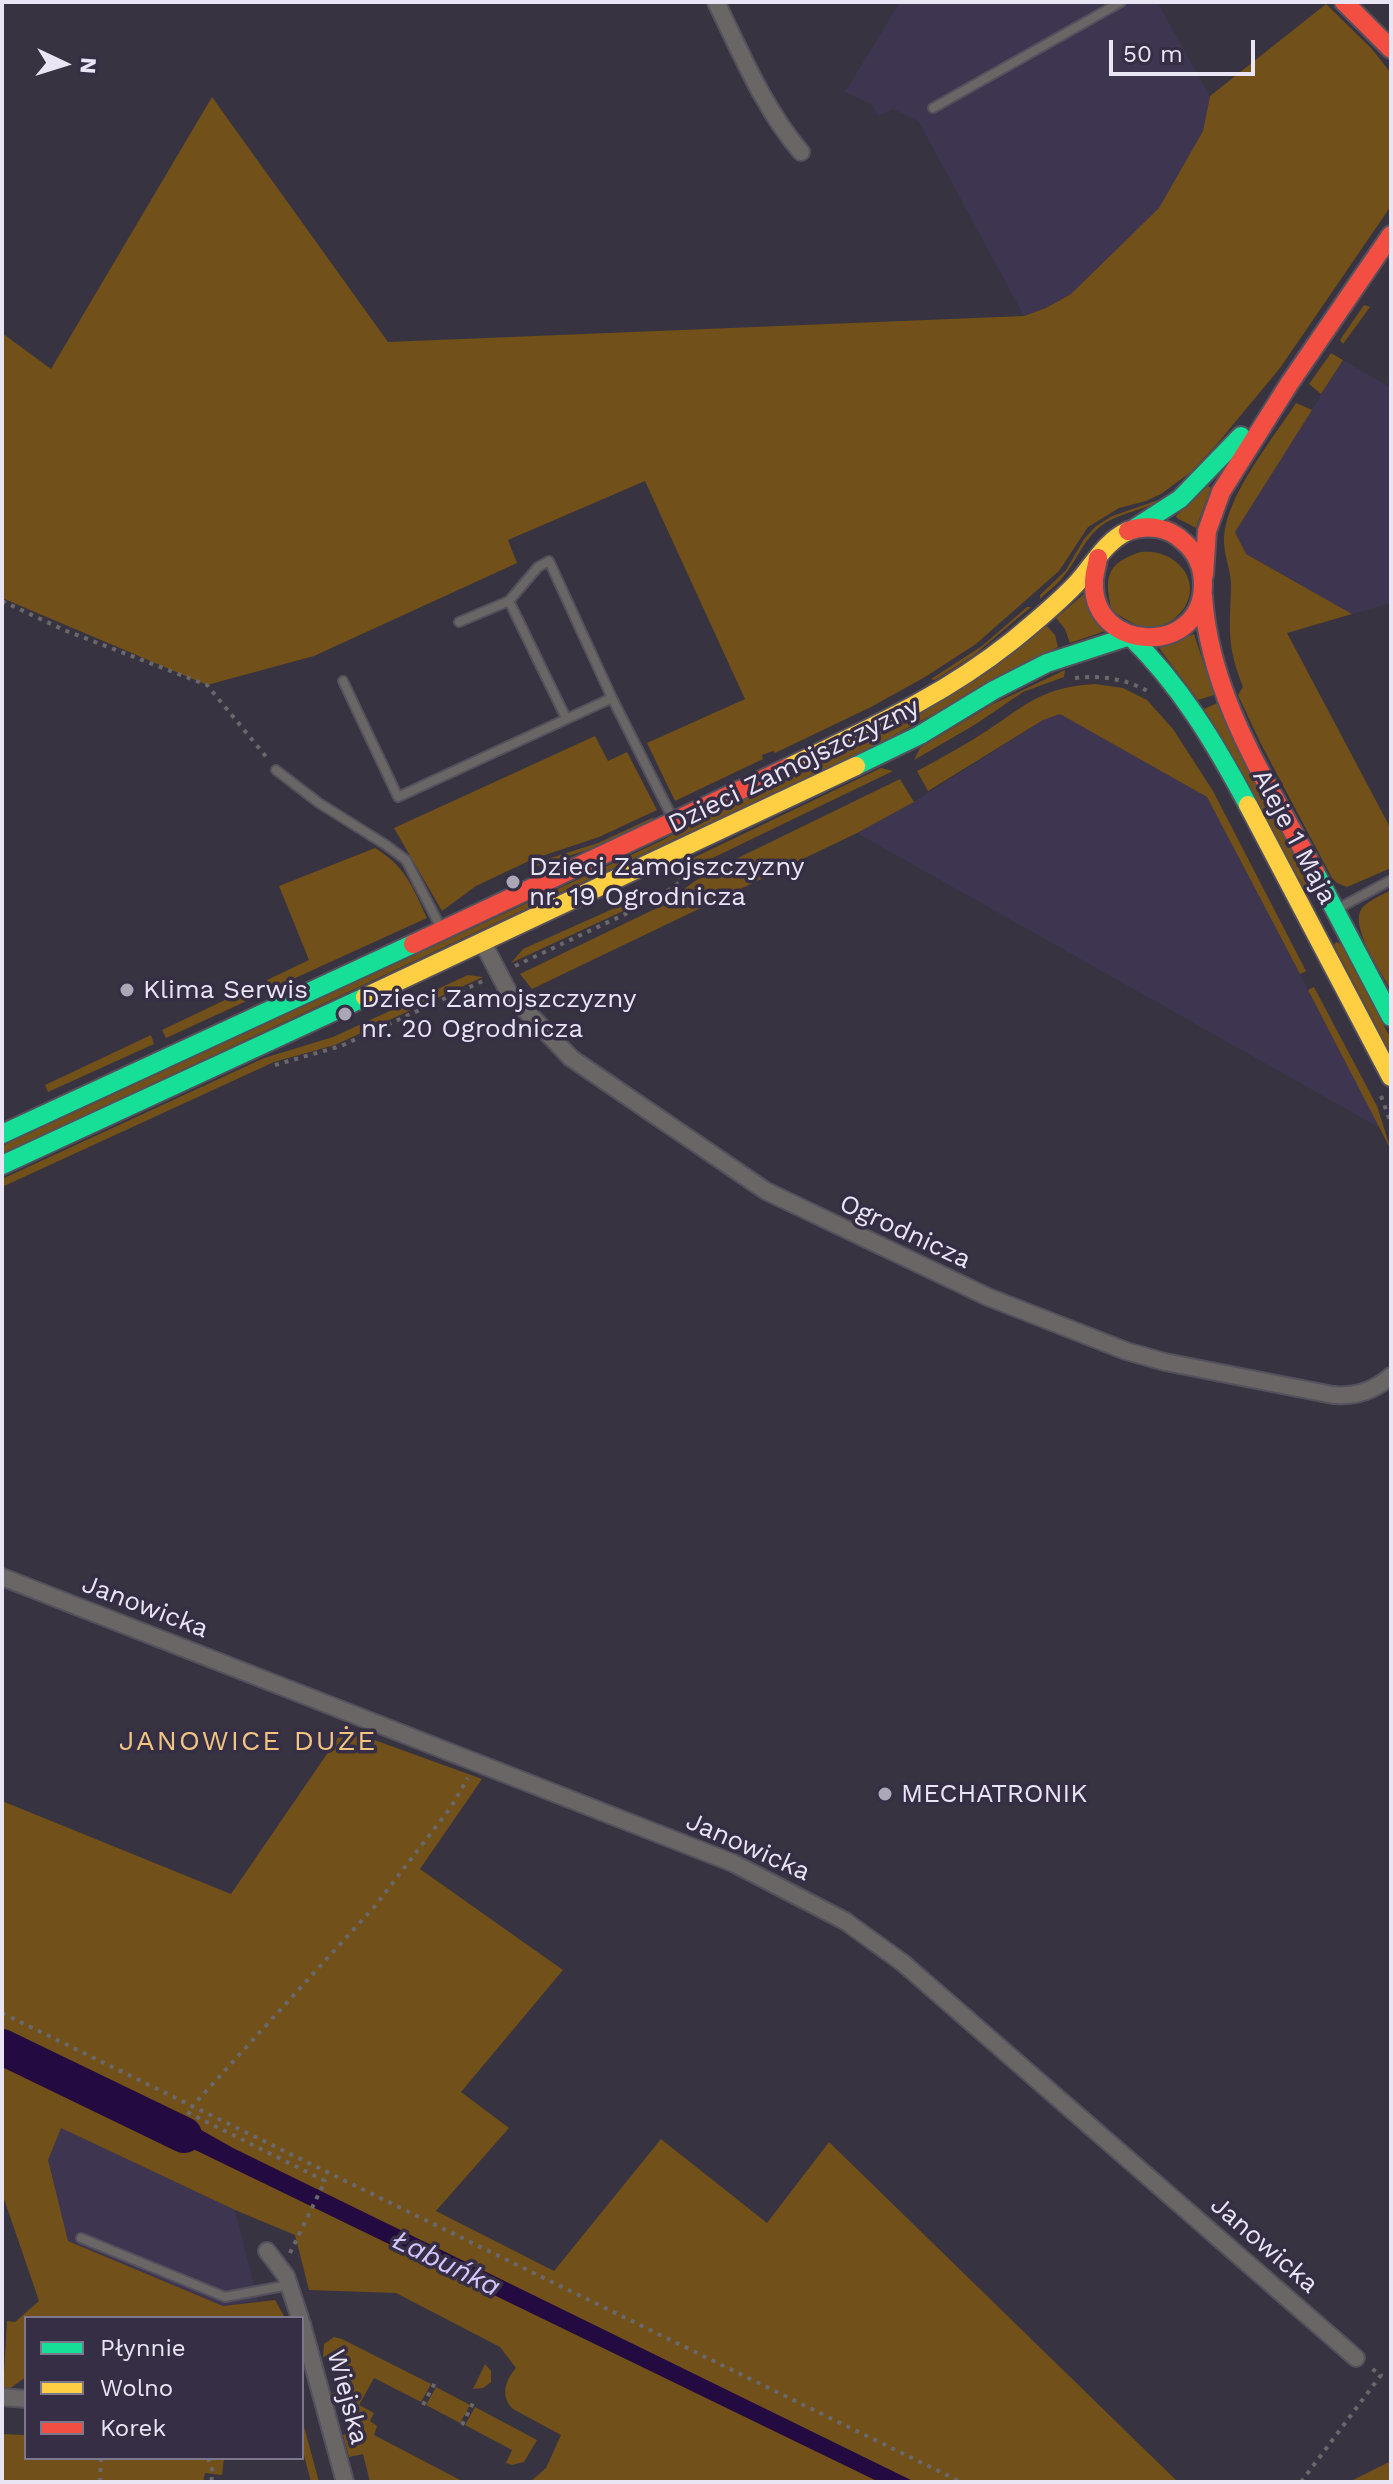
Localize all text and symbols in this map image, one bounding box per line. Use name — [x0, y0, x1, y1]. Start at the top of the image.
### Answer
north arrow — [24, 24, 104, 104]
scale bar — [1113, 24, 1259, 74]
text: 50 m — [1123, 40, 1183, 68]
text: N — [75, 57, 101, 75]
street label: Dzieci Zamojszczyzny — [663, 692, 925, 840]
street label: Aleje 1 Maja — [1245, 764, 1343, 910]
place label: Dzieci Zamojszczyzny nr. 19 Ogrodnicza — [529, 851, 804, 912]
marker: Dzieci Zamojszczyzny nr. 19 Ogrodnicza — [504, 873, 522, 891]
place label: Klima Serwis — [143, 974, 308, 1006]
marker: Klima Serwis — [118, 981, 136, 999]
place label: Dzieci Zamojszczyzny nr. 20 Ogrodnicza — [361, 983, 636, 1044]
marker: Dzieci Zamojszczyzny nr. 20 Ogrodnicza — [336, 1005, 354, 1023]
street label: Ogrodnicza — [834, 1188, 976, 1276]
street label: Janowicka — [77, 1569, 213, 1645]
district label: JANOWICE DUŻE — [119, 1725, 377, 1759]
place label: MECHATRONIK — [901, 1778, 1087, 1810]
marker: MECHATRONIK — [876, 1785, 894, 1803]
street label: Janowicka — [681, 1806, 815, 1888]
street label: Janowicka — [1204, 2190, 1324, 2300]
water label: Łabuńka — [386, 2223, 506, 2305]
legend — [24, 2316, 304, 2460]
text: Płynnie — [100, 2334, 186, 2362]
street label: Wiejska — [319, 2346, 375, 2448]
text: Wolno — [100, 2374, 173, 2402]
text: Korek — [100, 2414, 166, 2442]

